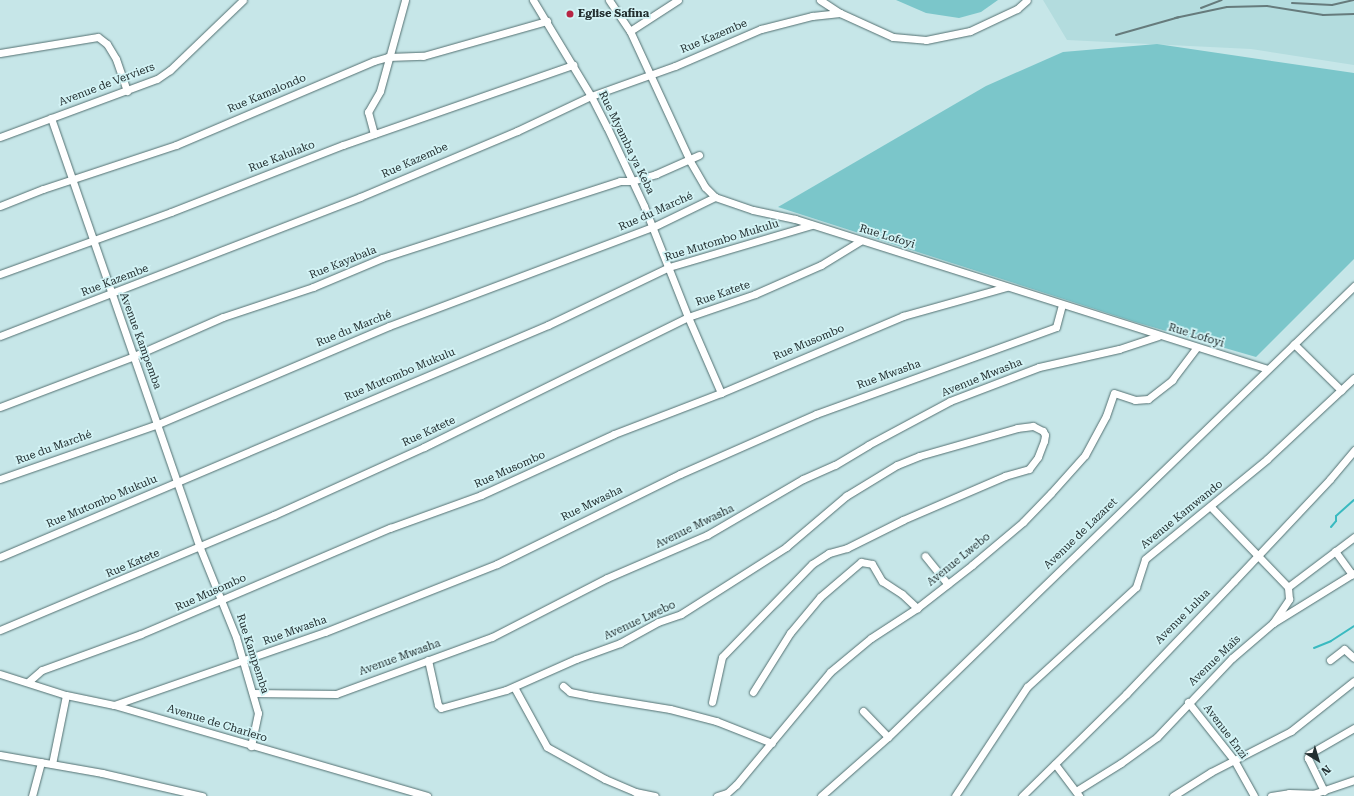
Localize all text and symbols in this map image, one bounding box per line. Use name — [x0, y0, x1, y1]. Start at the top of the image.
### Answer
place label: Eglise Safina — [578, 7, 649, 21]
marker: Eglise Safina — [565, 9, 575, 19]
street label: Rue Kazembe — [679, 17, 749, 57]
street label: Avenue de Verviers — [57, 61, 157, 109]
street label: Rue Kamalondo — [226, 72, 308, 116]
street label: Rue Myamba ya Keba — [595, 89, 657, 197]
street label: Rue Kalulako — [247, 138, 317, 176]
street label: Rue Kazembe — [380, 141, 450, 181]
street label: Rue du Marché — [617, 190, 695, 234]
street label: Rue Mutombo Mukulu — [663, 217, 781, 265]
street label: Rue Lofoyi — [858, 222, 916, 252]
street label: Rue Kayabala — [308, 244, 378, 282]
street label: Rue Kazembe — [79, 262, 151, 300]
street label: Rue Katete — [694, 279, 752, 309]
street label: Avenue Kampemba — [116, 291, 164, 391]
street label: Rue du Marché — [315, 308, 393, 350]
street label: Rue Lofoyi — [1167, 321, 1225, 351]
street label: Rue Musombo — [771, 322, 847, 364]
street label: Rue Mutombo Mukulu — [343, 346, 457, 404]
street label: Avenue Mwasha — [940, 356, 1024, 400]
street label: Rue Mwasha — [855, 357, 923, 393]
street label: Rue Katete — [400, 414, 458, 450]
street label: Rue du Marché — [14, 428, 94, 468]
street label: Rue Musombo — [473, 449, 547, 491]
street label: Rue Mutombo Mukulu — [45, 473, 159, 531]
street label: Avenue Kamwando — [1138, 478, 1226, 552]
street label: Rue Mwasha — [559, 483, 625, 525]
street label: Avenue de Lazaret — [1042, 496, 1120, 572]
street label: Avenue Mwasha — [654, 502, 736, 552]
street label: Avenue Lwebo — [925, 530, 993, 590]
street label: Rue Katete — [104, 547, 162, 581]
street label: Rue Musombo — [174, 572, 248, 614]
street label: Avenue Lulua — [1153, 587, 1213, 647]
street label: Avenue Lwebo — [602, 599, 678, 643]
street label: Rue Kampemba — [233, 612, 271, 696]
street label: Rue Mwasha — [261, 613, 329, 649]
street label: Avenue Maïs — [1186, 633, 1244, 689]
street label: Avenue Mwasha — [357, 637, 443, 679]
street label: Avenue de Charlero — [165, 702, 269, 746]
street label: Avenue Enzi — [1200, 702, 1250, 762]
north arrow — [1298, 740, 1338, 780]
text: N — [1318, 762, 1333, 778]

